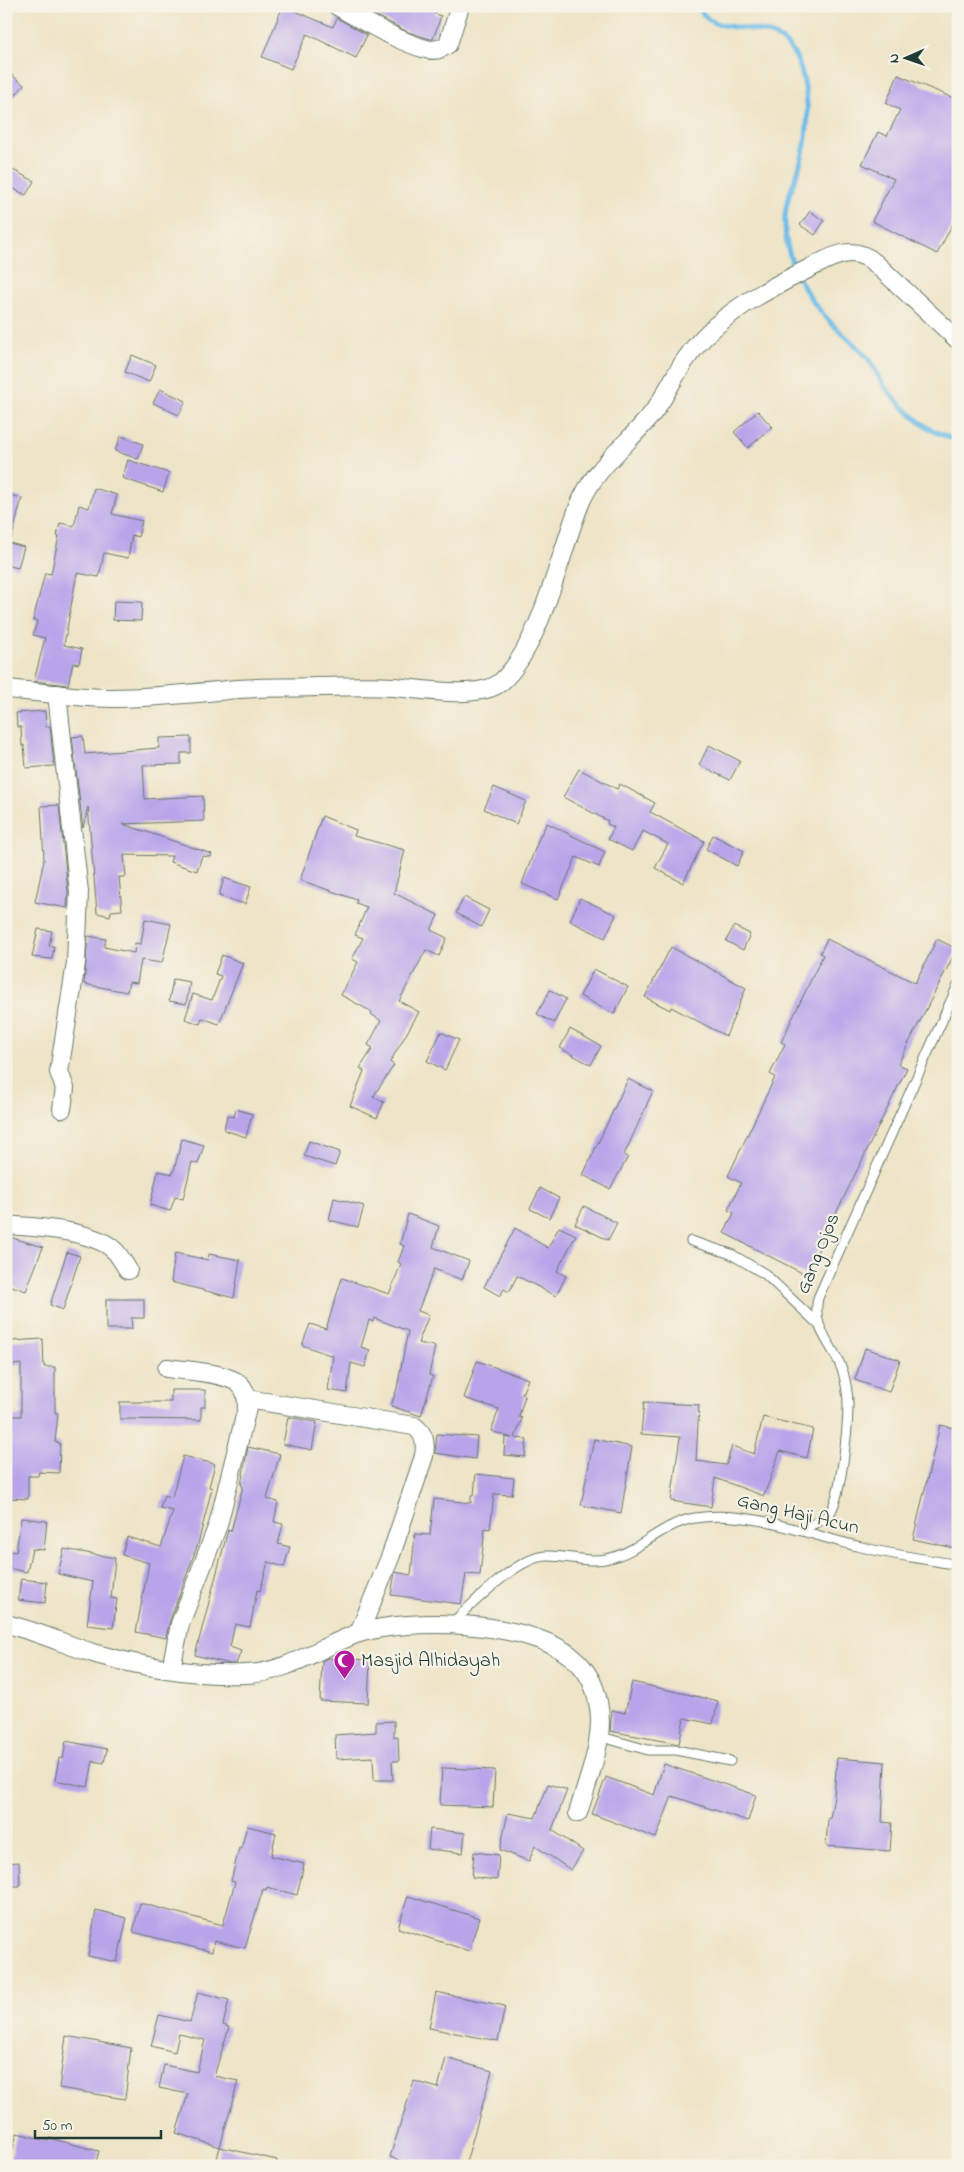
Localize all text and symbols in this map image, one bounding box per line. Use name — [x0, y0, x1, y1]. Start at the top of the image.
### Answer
north arrow — [882, 32, 932, 82]
text: N — [884, 53, 905, 63]
street label: Gang Ojos — [790, 1209, 849, 1299]
street label: Gang Haji Acun — [734, 1487, 862, 1544]
place label: Masjid Alhidayah — [361, 1647, 500, 1676]
mosque icon: Masjid Alhidayah — [333, 1649, 357, 1680]
scale bar — [35, 2107, 161, 2139]
text: 50 m — [42, 2115, 73, 2137]

